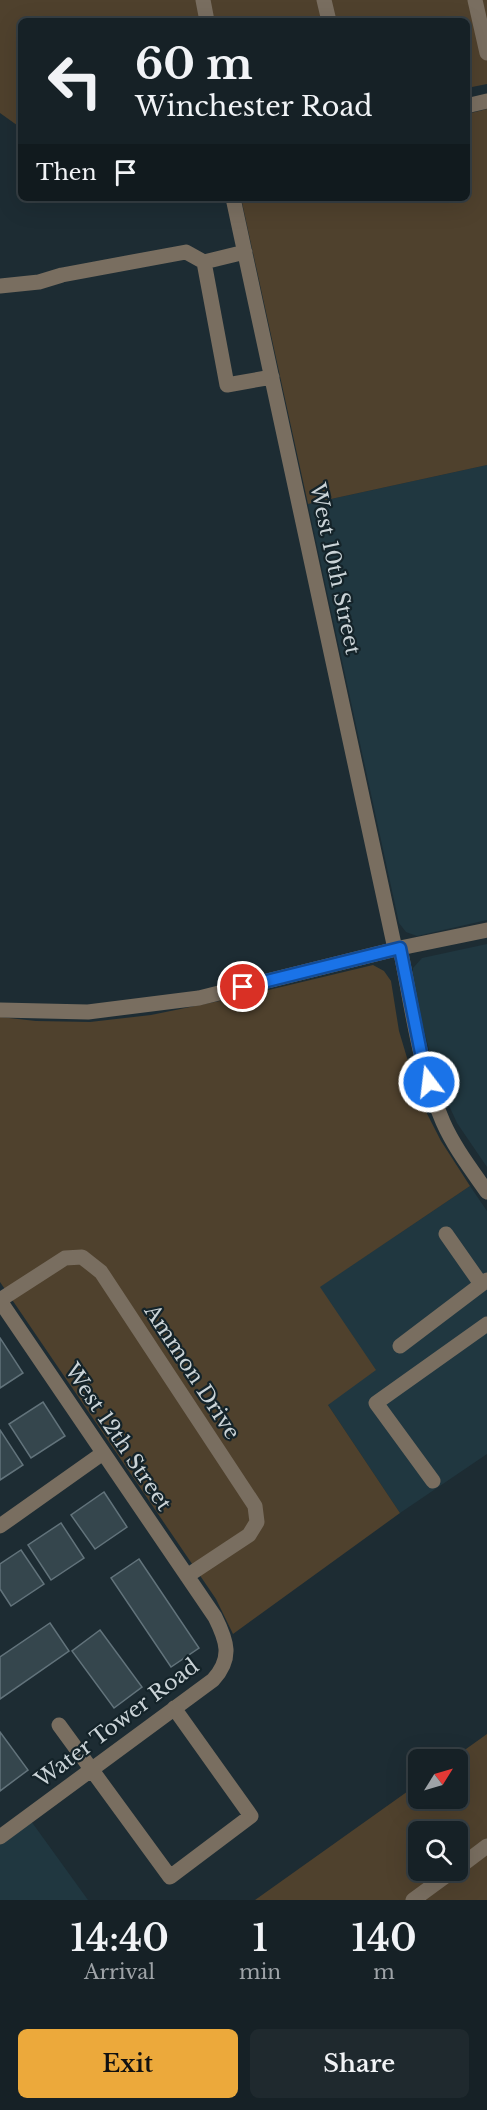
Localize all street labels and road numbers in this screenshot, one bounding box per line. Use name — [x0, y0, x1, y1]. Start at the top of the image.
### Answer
street label: West 10th Street — [304, 480, 366, 657]
street label: Ammon Drive — [138, 1299, 245, 1444]
street label: West 12th Street — [58, 1357, 177, 1516]
street label: Water Tower Road — [29, 1653, 204, 1794]

